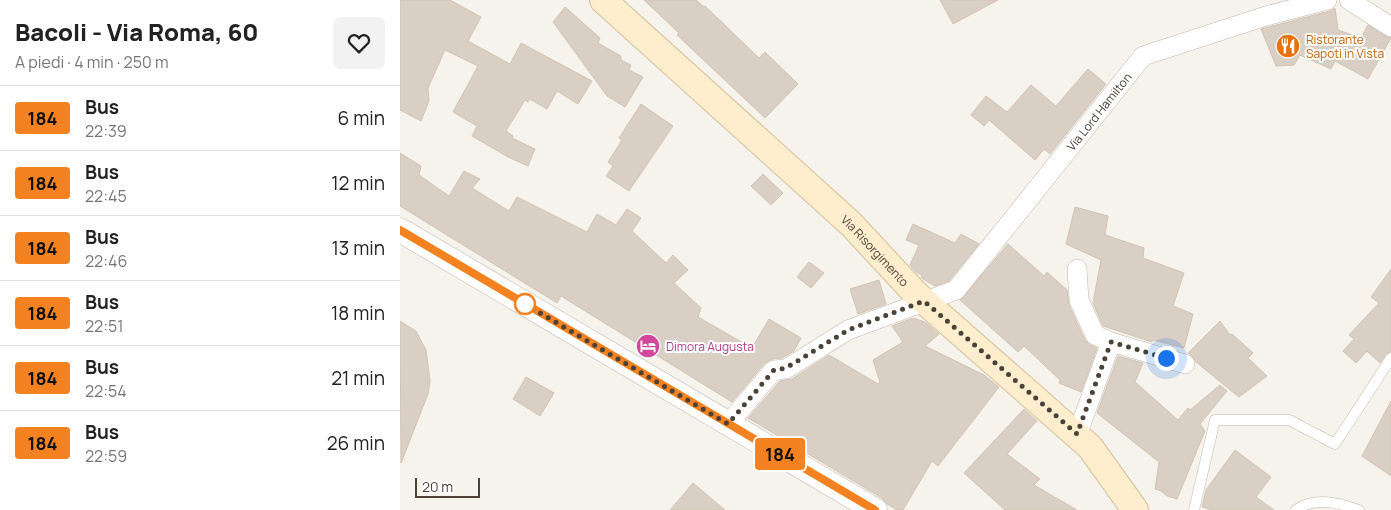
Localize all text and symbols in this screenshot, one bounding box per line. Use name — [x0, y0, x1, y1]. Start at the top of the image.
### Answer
text: Bacoli - Via Roma, 60 — [15, 15, 259, 48]
button: heart — [333, 17, 385, 69]
place label: Ristorante Sapoti in Vista — [1306, 31, 1384, 62]
restaurant icon: Ristorante Sapoti in Vista — [1275, 33, 1301, 59]
text: A piedi · 4 min · 250 m — [15, 51, 169, 73]
street label: Via Lord Hamilton — [1062, 69, 1135, 154]
text: Bus — [85, 94, 119, 120]
text: 6 min — [338, 105, 385, 131]
text: 184 — [28, 106, 57, 130]
text: 22:39 — [85, 120, 127, 142]
text: Bus — [85, 159, 119, 185]
text: 12 min — [331, 170, 385, 196]
text: 184 — [28, 171, 57, 195]
text: 22:45 — [85, 185, 127, 207]
street label: Via Risorgimento — [838, 211, 913, 290]
text: Bus — [85, 224, 119, 250]
text: 13 min — [331, 235, 385, 261]
text: 184 — [28, 236, 57, 260]
text: 22:46 — [85, 250, 127, 272]
text: Bus — [85, 289, 119, 315]
unlabelled marker — [514, 293, 536, 315]
text: 18 min — [331, 300, 385, 326]
text: 184 — [28, 301, 57, 325]
text: 22:51 — [85, 315, 124, 337]
hotel icon: Dimora Augusta — [635, 333, 661, 359]
place label: Dimora Augusta — [666, 338, 754, 355]
your location — [1154, 346, 1179, 371]
text: Bus — [85, 354, 119, 380]
text: 21 min — [331, 365, 385, 391]
text: 184 — [28, 366, 57, 390]
text: 22:54 — [85, 380, 127, 402]
text: Bus — [85, 419, 119, 445]
text: 26 min — [327, 430, 385, 456]
text: 184 — [28, 431, 57, 455]
line badge: 184 — [751, 438, 809, 470]
text: 184 — [765, 442, 795, 466]
text: 22:59 — [85, 445, 127, 467]
scale bar — [415, 475, 480, 498]
text: 20 m — [422, 477, 453, 496]

